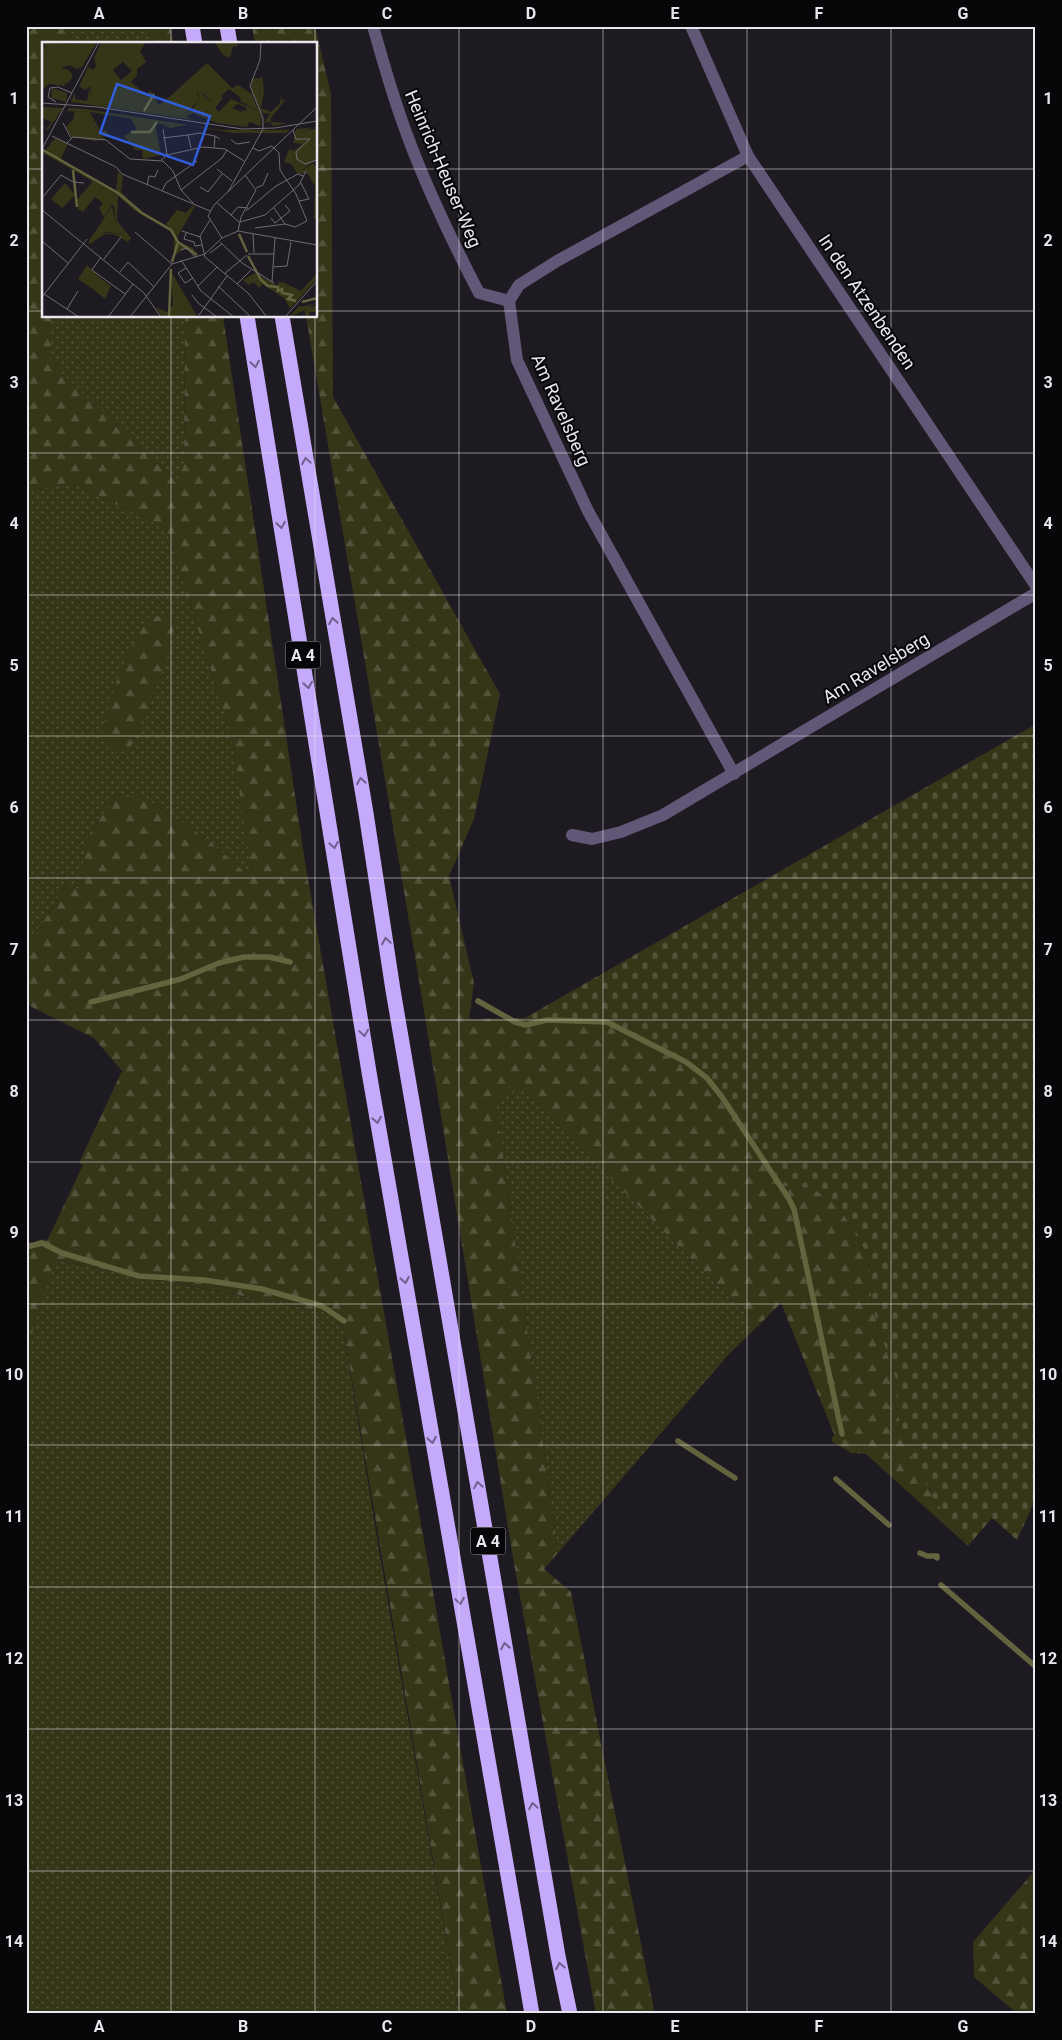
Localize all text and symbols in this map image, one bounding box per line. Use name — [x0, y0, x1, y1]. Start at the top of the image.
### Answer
text: A — [94, 4, 105, 23]
text: B — [238, 4, 248, 23]
text: C — [382, 4, 392, 23]
text: D — [526, 4, 536, 23]
text: E — [671, 4, 680, 23]
text: F — [815, 4, 824, 23]
text: G — [958, 4, 969, 23]
inset map — [42, 42, 318, 318]
street label: Heinrich-Heuser-Weg — [401, 87, 486, 251]
text: 1 — [9, 89, 19, 108]
text: 1 — [1043, 89, 1053, 108]
street label: In den Atzenbenden — [814, 230, 920, 373]
text: 2 — [9, 231, 19, 250]
text: 2 — [1043, 231, 1053, 250]
street label: Am Ravelsberg — [527, 351, 596, 469]
one-way arrow — [250, 360, 260, 369]
text: 3 — [9, 373, 19, 392]
text: 3 — [1043, 373, 1053, 392]
one-way arrow — [302, 456, 312, 465]
text: 4 — [9, 514, 19, 533]
text: 4 — [1043, 514, 1053, 533]
one-way arrow — [276, 520, 286, 529]
one-way arrow — [329, 616, 339, 625]
street label: Am Ravelsberg — [819, 628, 933, 708]
road number: A 4 — [286, 642, 320, 668]
text: 5 — [9, 656, 19, 675]
text: 5 — [1043, 656, 1053, 675]
one-way arrow — [302, 681, 312, 689]
one-way arrow — [356, 777, 366, 785]
text: 6 — [9, 798, 19, 817]
text: 6 — [1043, 798, 1053, 817]
one-way arrow — [328, 841, 338, 850]
one-way arrow — [381, 937, 392, 945]
text: 7 — [9, 940, 19, 959]
text: 7 — [1043, 940, 1053, 959]
one-way arrow — [358, 1029, 368, 1038]
text: 8 — [9, 1082, 19, 1101]
text: 8 — [1043, 1082, 1053, 1101]
one-way arrow — [372, 1116, 382, 1125]
text: 9 — [9, 1223, 19, 1242]
text: 9 — [1043, 1223, 1053, 1242]
one-way arrow — [399, 1276, 409, 1285]
text: 10 — [5, 1365, 23, 1384]
text: 10 — [1039, 1365, 1057, 1384]
one-way arrow — [427, 1436, 437, 1445]
one-way arrow — [474, 1481, 484, 1490]
text: 11 — [5, 1507, 23, 1526]
text: 11 — [1039, 1507, 1057, 1526]
road number: A 4 — [470, 1528, 506, 1554]
one-way arrow — [454, 1596, 464, 1605]
one-way arrow — [501, 1641, 511, 1650]
text: 12 — [5, 1649, 23, 1668]
text: 12 — [1039, 1649, 1057, 1668]
text: 13 — [5, 1791, 23, 1810]
text: 13 — [1039, 1791, 1057, 1810]
one-way arrow — [528, 1801, 538, 1810]
text: 14 — [5, 1932, 23, 1951]
text: 14 — [1039, 1932, 1057, 1951]
one-way arrow — [556, 1962, 566, 1970]
text: A — [94, 2017, 105, 2036]
text: B — [238, 2017, 248, 2036]
text: C — [382, 2017, 392, 2036]
text: D — [526, 2017, 536, 2036]
text: E — [671, 2017, 680, 2036]
text: F — [815, 2017, 824, 2036]
text: G — [958, 2017, 969, 2036]

